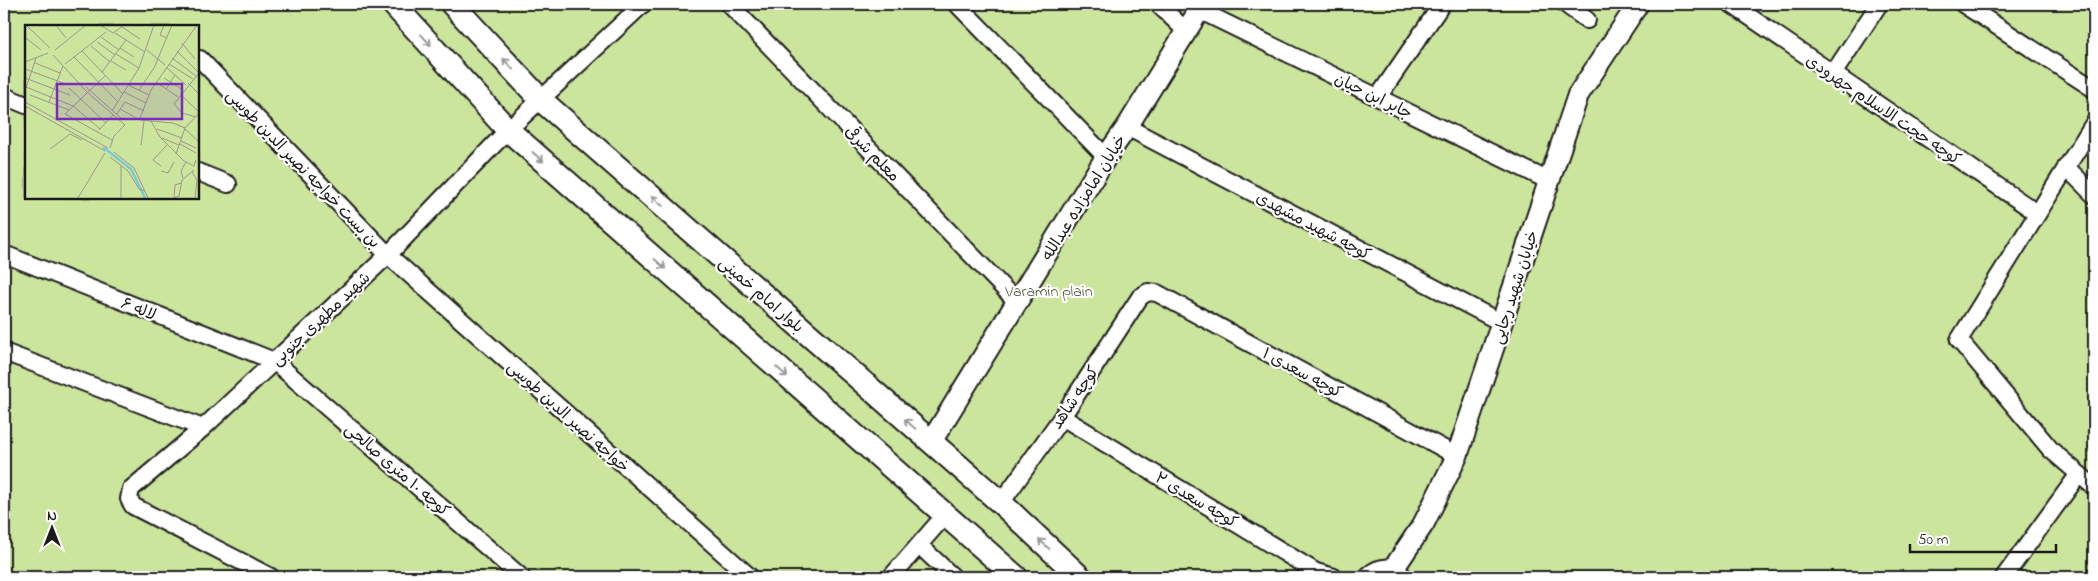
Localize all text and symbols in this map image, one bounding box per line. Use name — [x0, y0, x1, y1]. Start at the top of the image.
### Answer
inset map — [25, 25, 199, 199]
one-way arrow — [420, 33, 432, 46]
street label: کوچه حجت الاسلام جهرودی — [1800, 50, 1966, 172]
one-way arrow — [502, 58, 514, 71]
street label: جابر ابن حیان — [1330, 68, 1416, 126]
street label: بن بست خواجه نصیر الدین طوسی — [220, 84, 385, 255]
street label: معلم شرقی — [838, 121, 905, 188]
street label: خیابان امامزاده عبدالله — [1036, 130, 1133, 266]
one-way arrow — [532, 151, 545, 162]
street label: کوچه شهید مشهدی — [1251, 186, 1375, 267]
one-way arrow — [650, 195, 663, 207]
street label: خیابان شهید رجایی — [1486, 228, 1546, 348]
street label: بلوار امام خمینی — [713, 252, 809, 339]
one-way arrow — [654, 258, 667, 270]
street label: شهید مطهری جنوبی — [266, 267, 377, 372]
park label: Varamin plain — [1004, 280, 1093, 304]
street label: لاله ۶ — [117, 292, 160, 328]
street label: کوچه سعدی ۱ — [1258, 342, 1347, 405]
street label: خواجه نصیر الدین طوسی — [501, 356, 634, 479]
street label: کوچه شاهد — [1046, 362, 1106, 435]
one-way arrow — [775, 366, 788, 377]
street label: کوچه ۱۰ متری صالحی — [339, 418, 455, 523]
one-way arrow — [904, 418, 917, 430]
street label: کوچه سعدی ۲ — [1150, 466, 1242, 535]
north arrow — [28, 504, 78, 554]
text: N — [47, 506, 57, 527]
scale bar — [1910, 521, 2057, 553]
text: 50 m — [1918, 529, 1949, 551]
one-way arrow — [1038, 538, 1051, 550]

